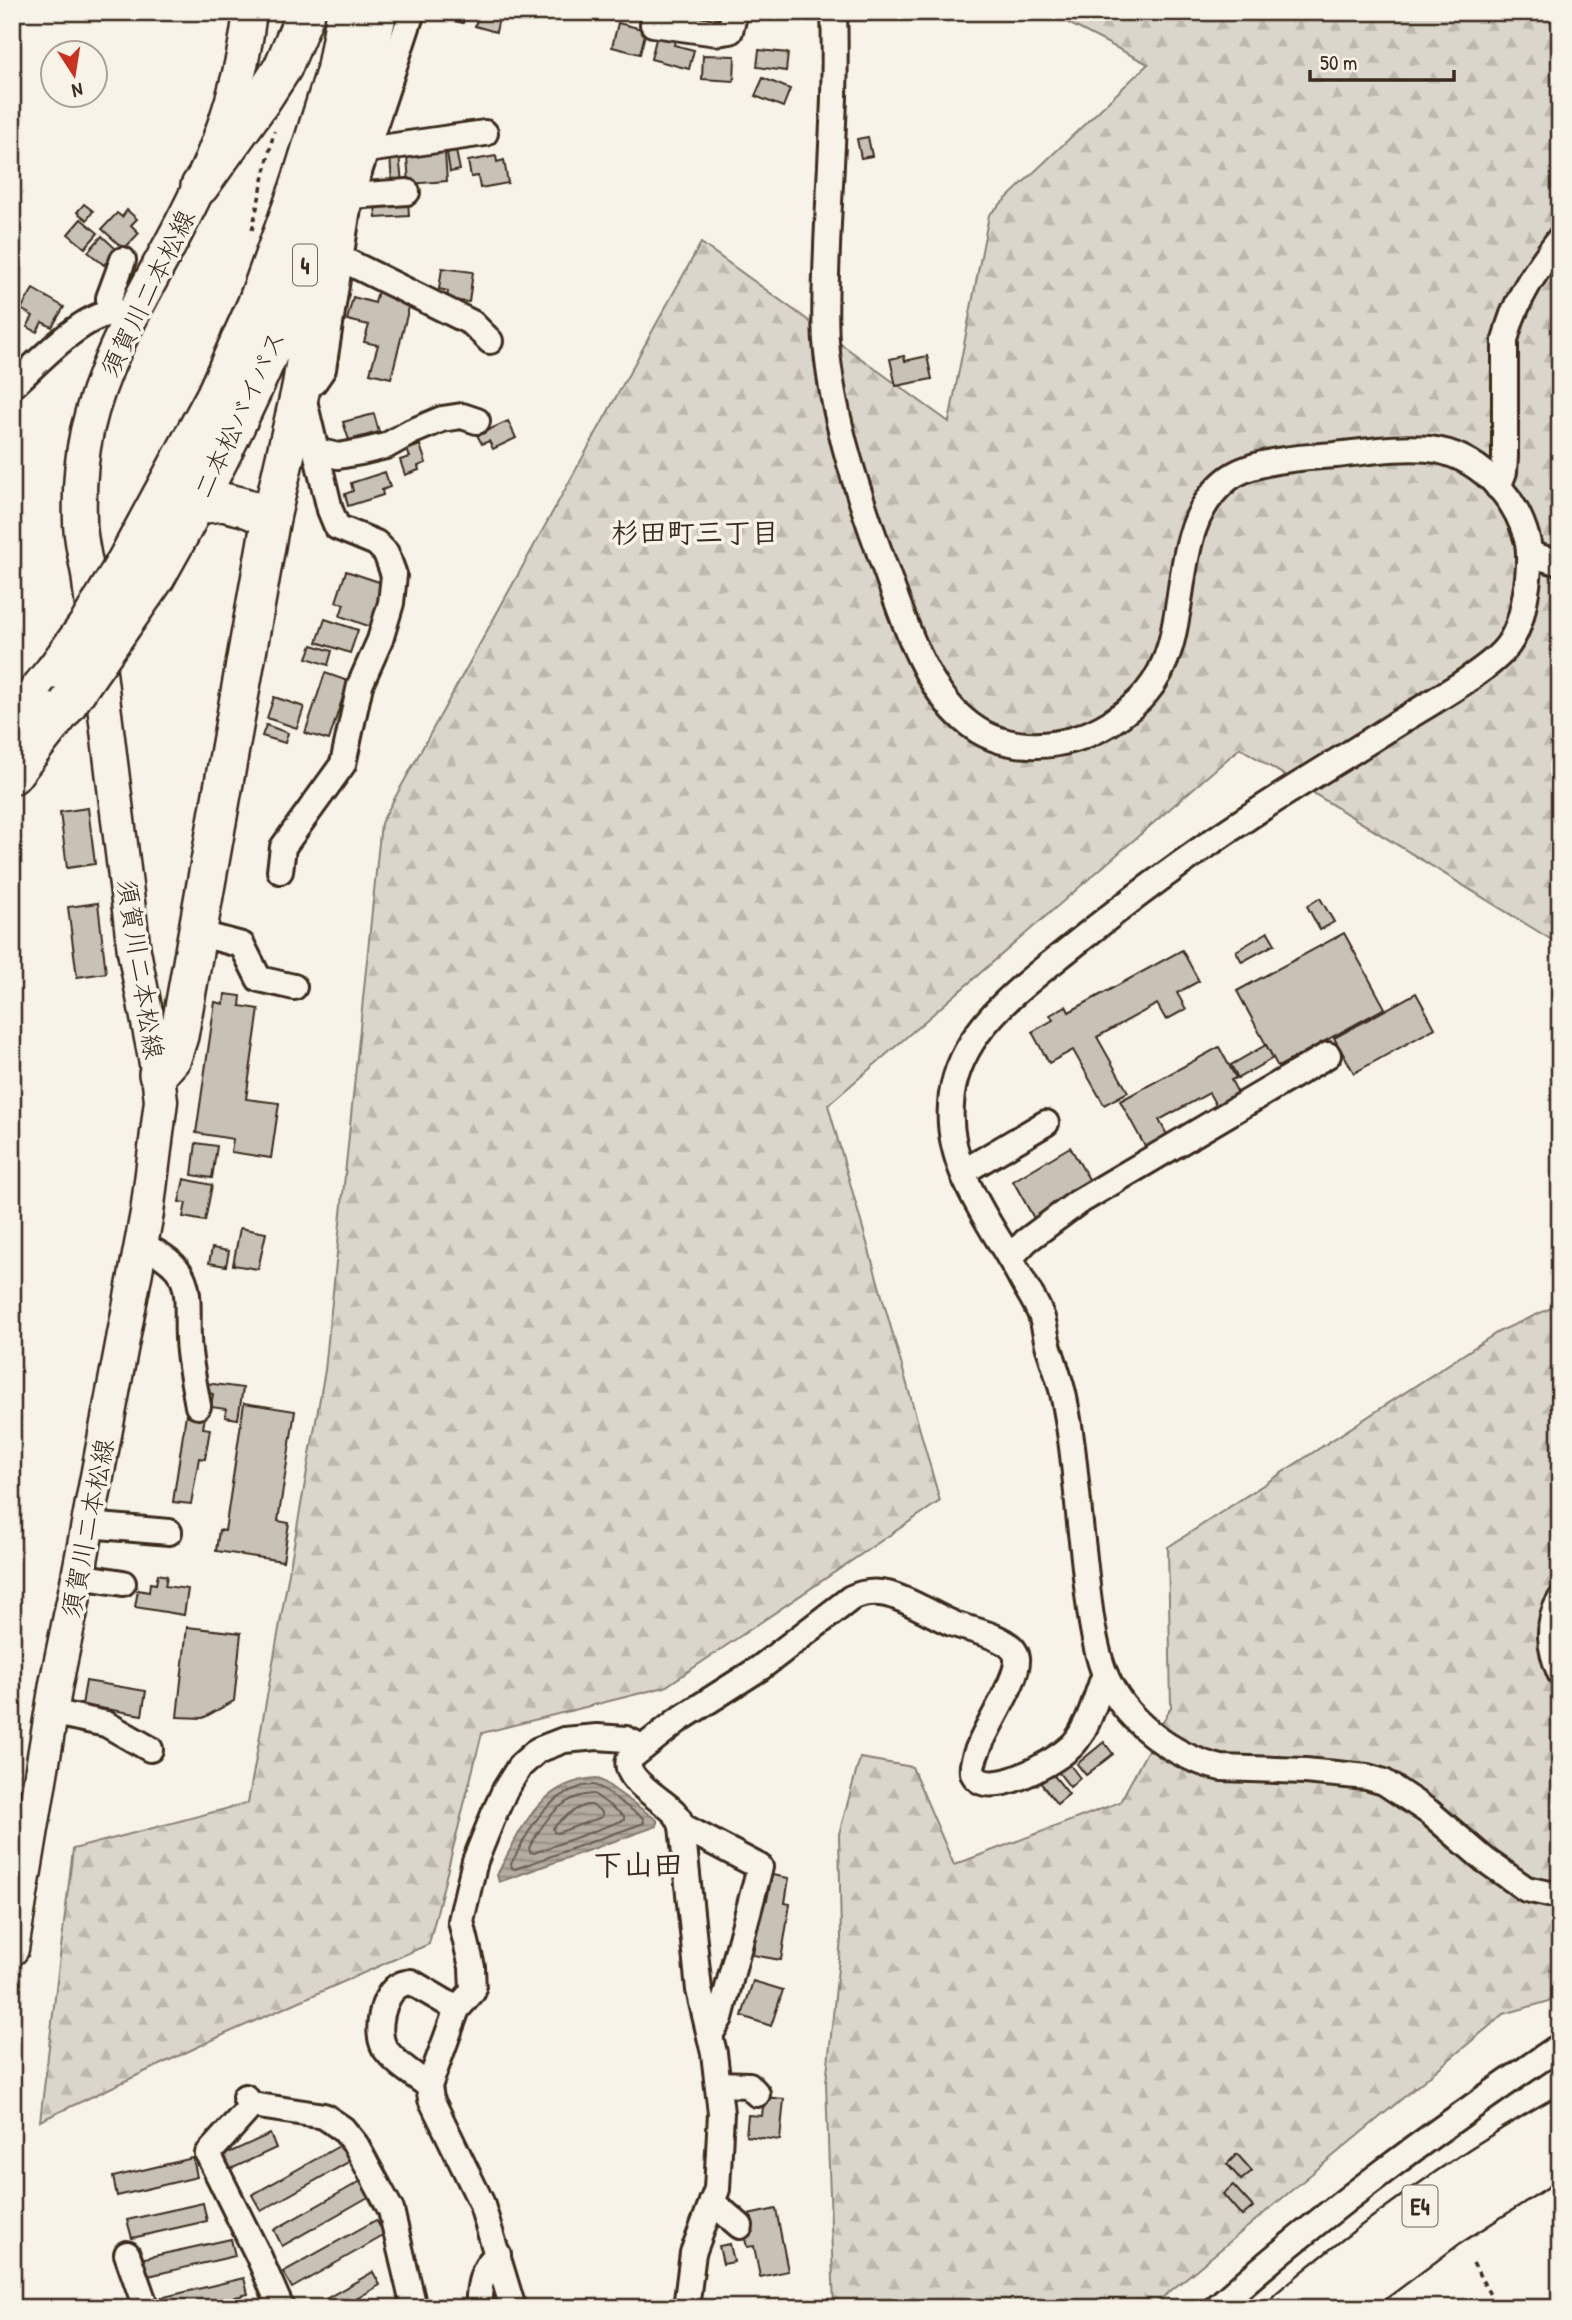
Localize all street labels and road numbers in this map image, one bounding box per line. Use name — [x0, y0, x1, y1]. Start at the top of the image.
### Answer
street label: 須賀川二本松線 — [91, 204, 203, 382]
road number: 4 — [293, 244, 317, 286]
street label: 二本松バイパス — [185, 324, 293, 504]
street label: 須賀川二本松線 — [109, 876, 173, 1062]
street label: 須賀川二本松線 — [52, 1435, 122, 1621]
road number: E4 — [1402, 2186, 1438, 2227]

